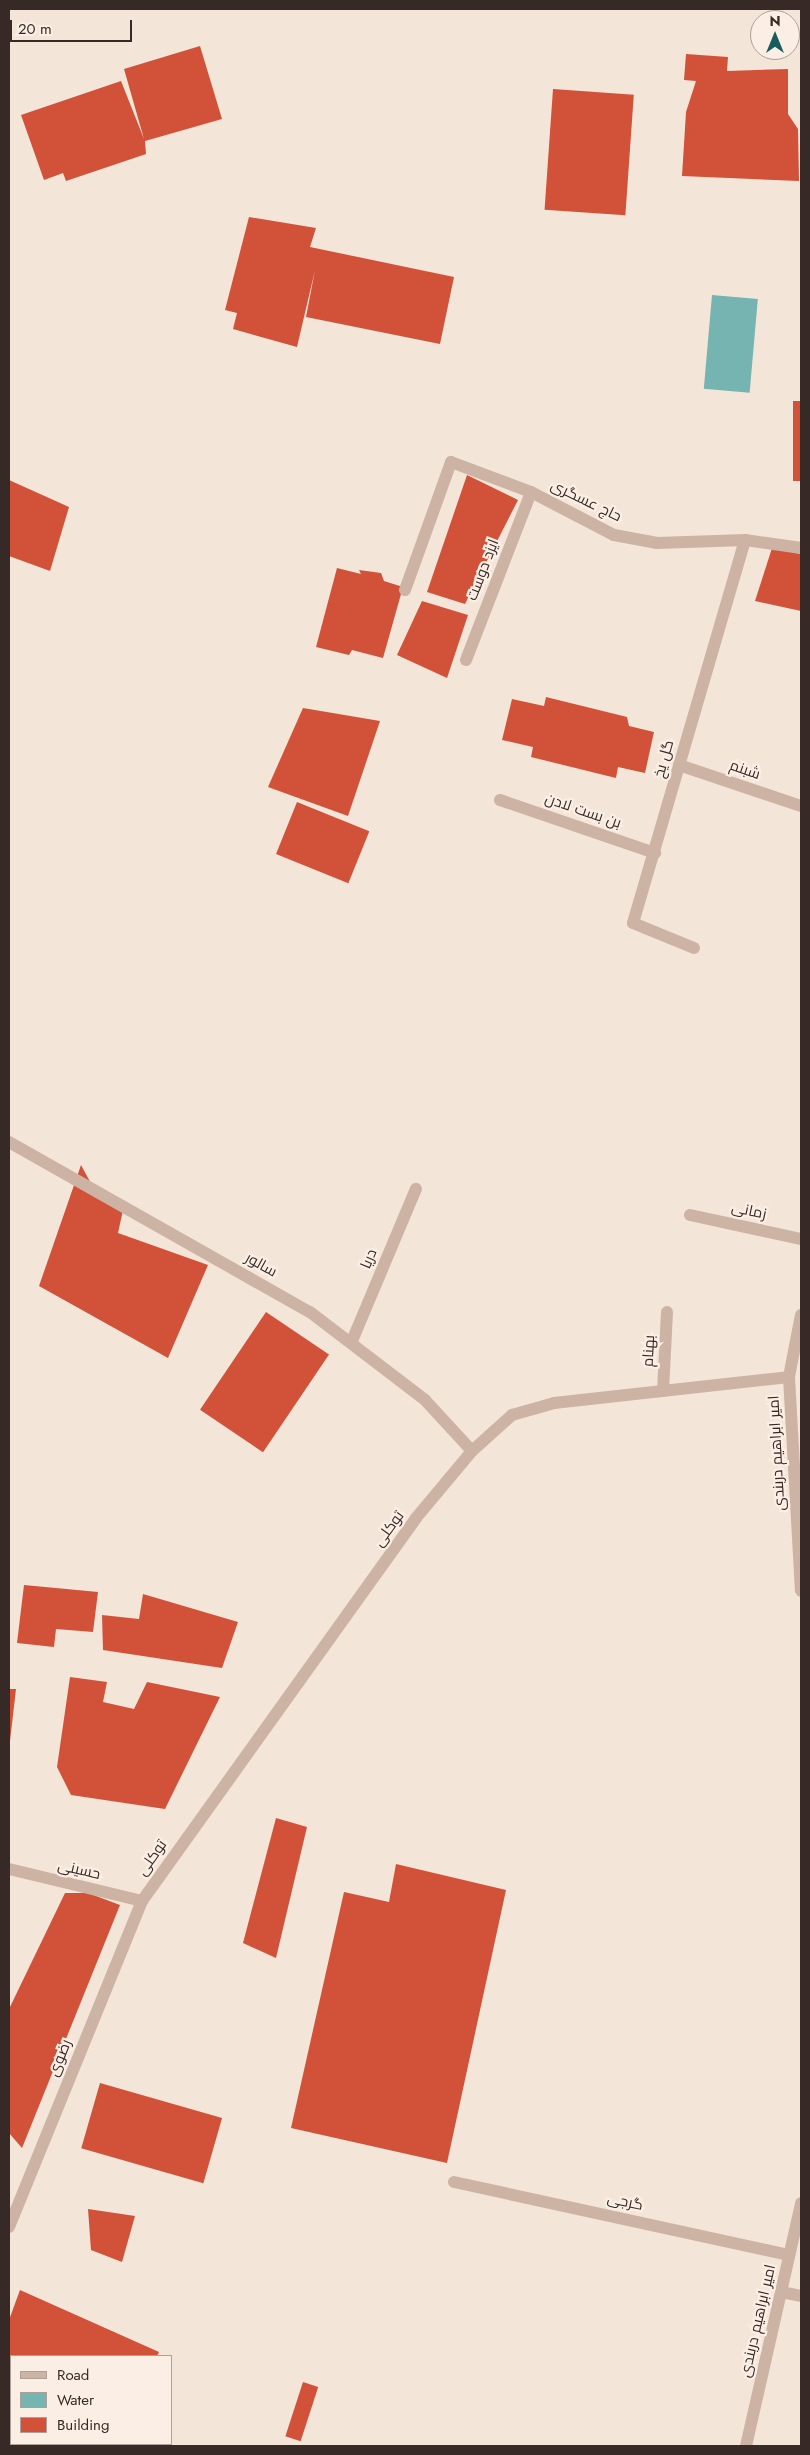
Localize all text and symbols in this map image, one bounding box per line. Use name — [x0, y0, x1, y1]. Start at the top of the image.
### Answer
scale bar — [12, 10, 135, 42]
north arrow — [750, 10, 800, 60]
text: N — [769, 11, 781, 31]
text: 20 m — [18, 18, 52, 40]
street label: حاج عسگری — [548, 476, 624, 526]
street label: ایزد دوست — [463, 537, 503, 603]
street label: گل یخ — [650, 738, 678, 780]
street label: شبنم — [727, 756, 763, 784]
street label: بن بست لادن — [542, 790, 624, 832]
street label: زمانی — [730, 1199, 768, 1223]
street label: دریا — [357, 1246, 381, 1272]
street label: سالور — [242, 1249, 280, 1281]
street label: بهنام — [639, 1334, 659, 1368]
street label: امیر ابراهیم دربندی — [765, 1395, 789, 1511]
street label: توکلی — [370, 1508, 408, 1550]
street label: توکلی — [133, 1836, 171, 1880]
street label: حسینی — [56, 1856, 102, 1884]
street label: رضوى — [44, 2037, 76, 2079]
street label: گرجی — [605, 2189, 645, 2215]
street label: امیر ابراهیم دربندی — [736, 2263, 780, 2379]
legend — [10, 2355, 172, 2445]
text: Road — [57, 2364, 89, 2386]
text: Water — [57, 2389, 94, 2411]
text: Building — [57, 2414, 109, 2436]

